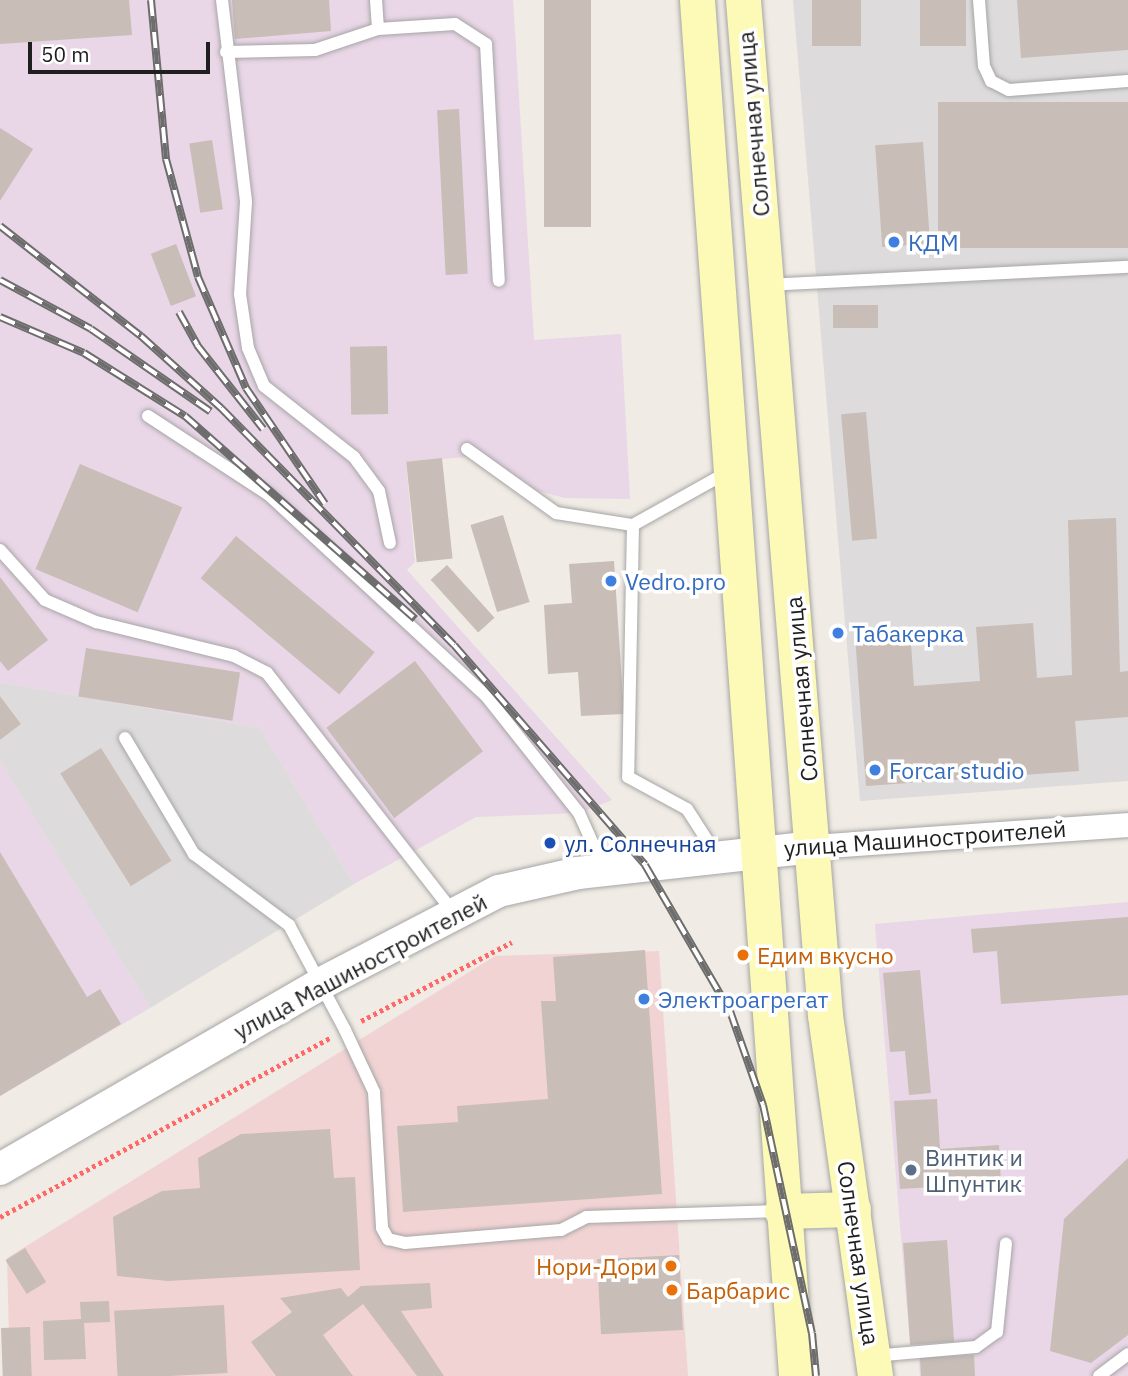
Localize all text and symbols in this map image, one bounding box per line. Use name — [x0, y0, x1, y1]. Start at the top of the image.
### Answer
scale bar — [32, 28, 214, 72]
street label: Солнечная улица — [731, 30, 775, 218]
text: 50 m — [41, 40, 90, 68]
place label: КДМ — [908, 228, 959, 256]
marker: КДМ — [886, 234, 902, 250]
place label: Vedro.pro — [625, 567, 726, 595]
marker: Vedro.pro — [603, 573, 619, 589]
street label: Солнечная улица — [779, 595, 823, 783]
place label: Табакерка — [852, 619, 964, 647]
marker: Табакерка — [830, 625, 846, 641]
place label: Forcar studio — [889, 756, 1024, 784]
marker: Forcar studio — [867, 762, 883, 778]
street label: улица Машиностроителей — [783, 814, 1067, 862]
place label: ул. Солнечная — [564, 829, 716, 857]
marker: ул. Солнечная — [542, 835, 558, 851]
street label: улица Машиностроителей — [229, 887, 491, 1045]
place label: Едим вкусно — [757, 941, 894, 969]
marker: Едим вкусно — [735, 947, 751, 963]
place label: Электроагрегат — [658, 985, 828, 1013]
marker: Электроагрегат — [636, 991, 652, 1007]
place label: Винтик и Шпунтик — [925, 1143, 1023, 1197]
street label: Солнечная улица — [832, 1159, 886, 1347]
marker: Винтик и Шпунтик — [903, 1162, 919, 1178]
place label: Нори-Дори — [536, 1252, 657, 1280]
marker: Нори-Дори — [663, 1258, 679, 1274]
place label: Барбарис — [686, 1276, 790, 1304]
marker: Барбарис — [664, 1282, 680, 1298]

